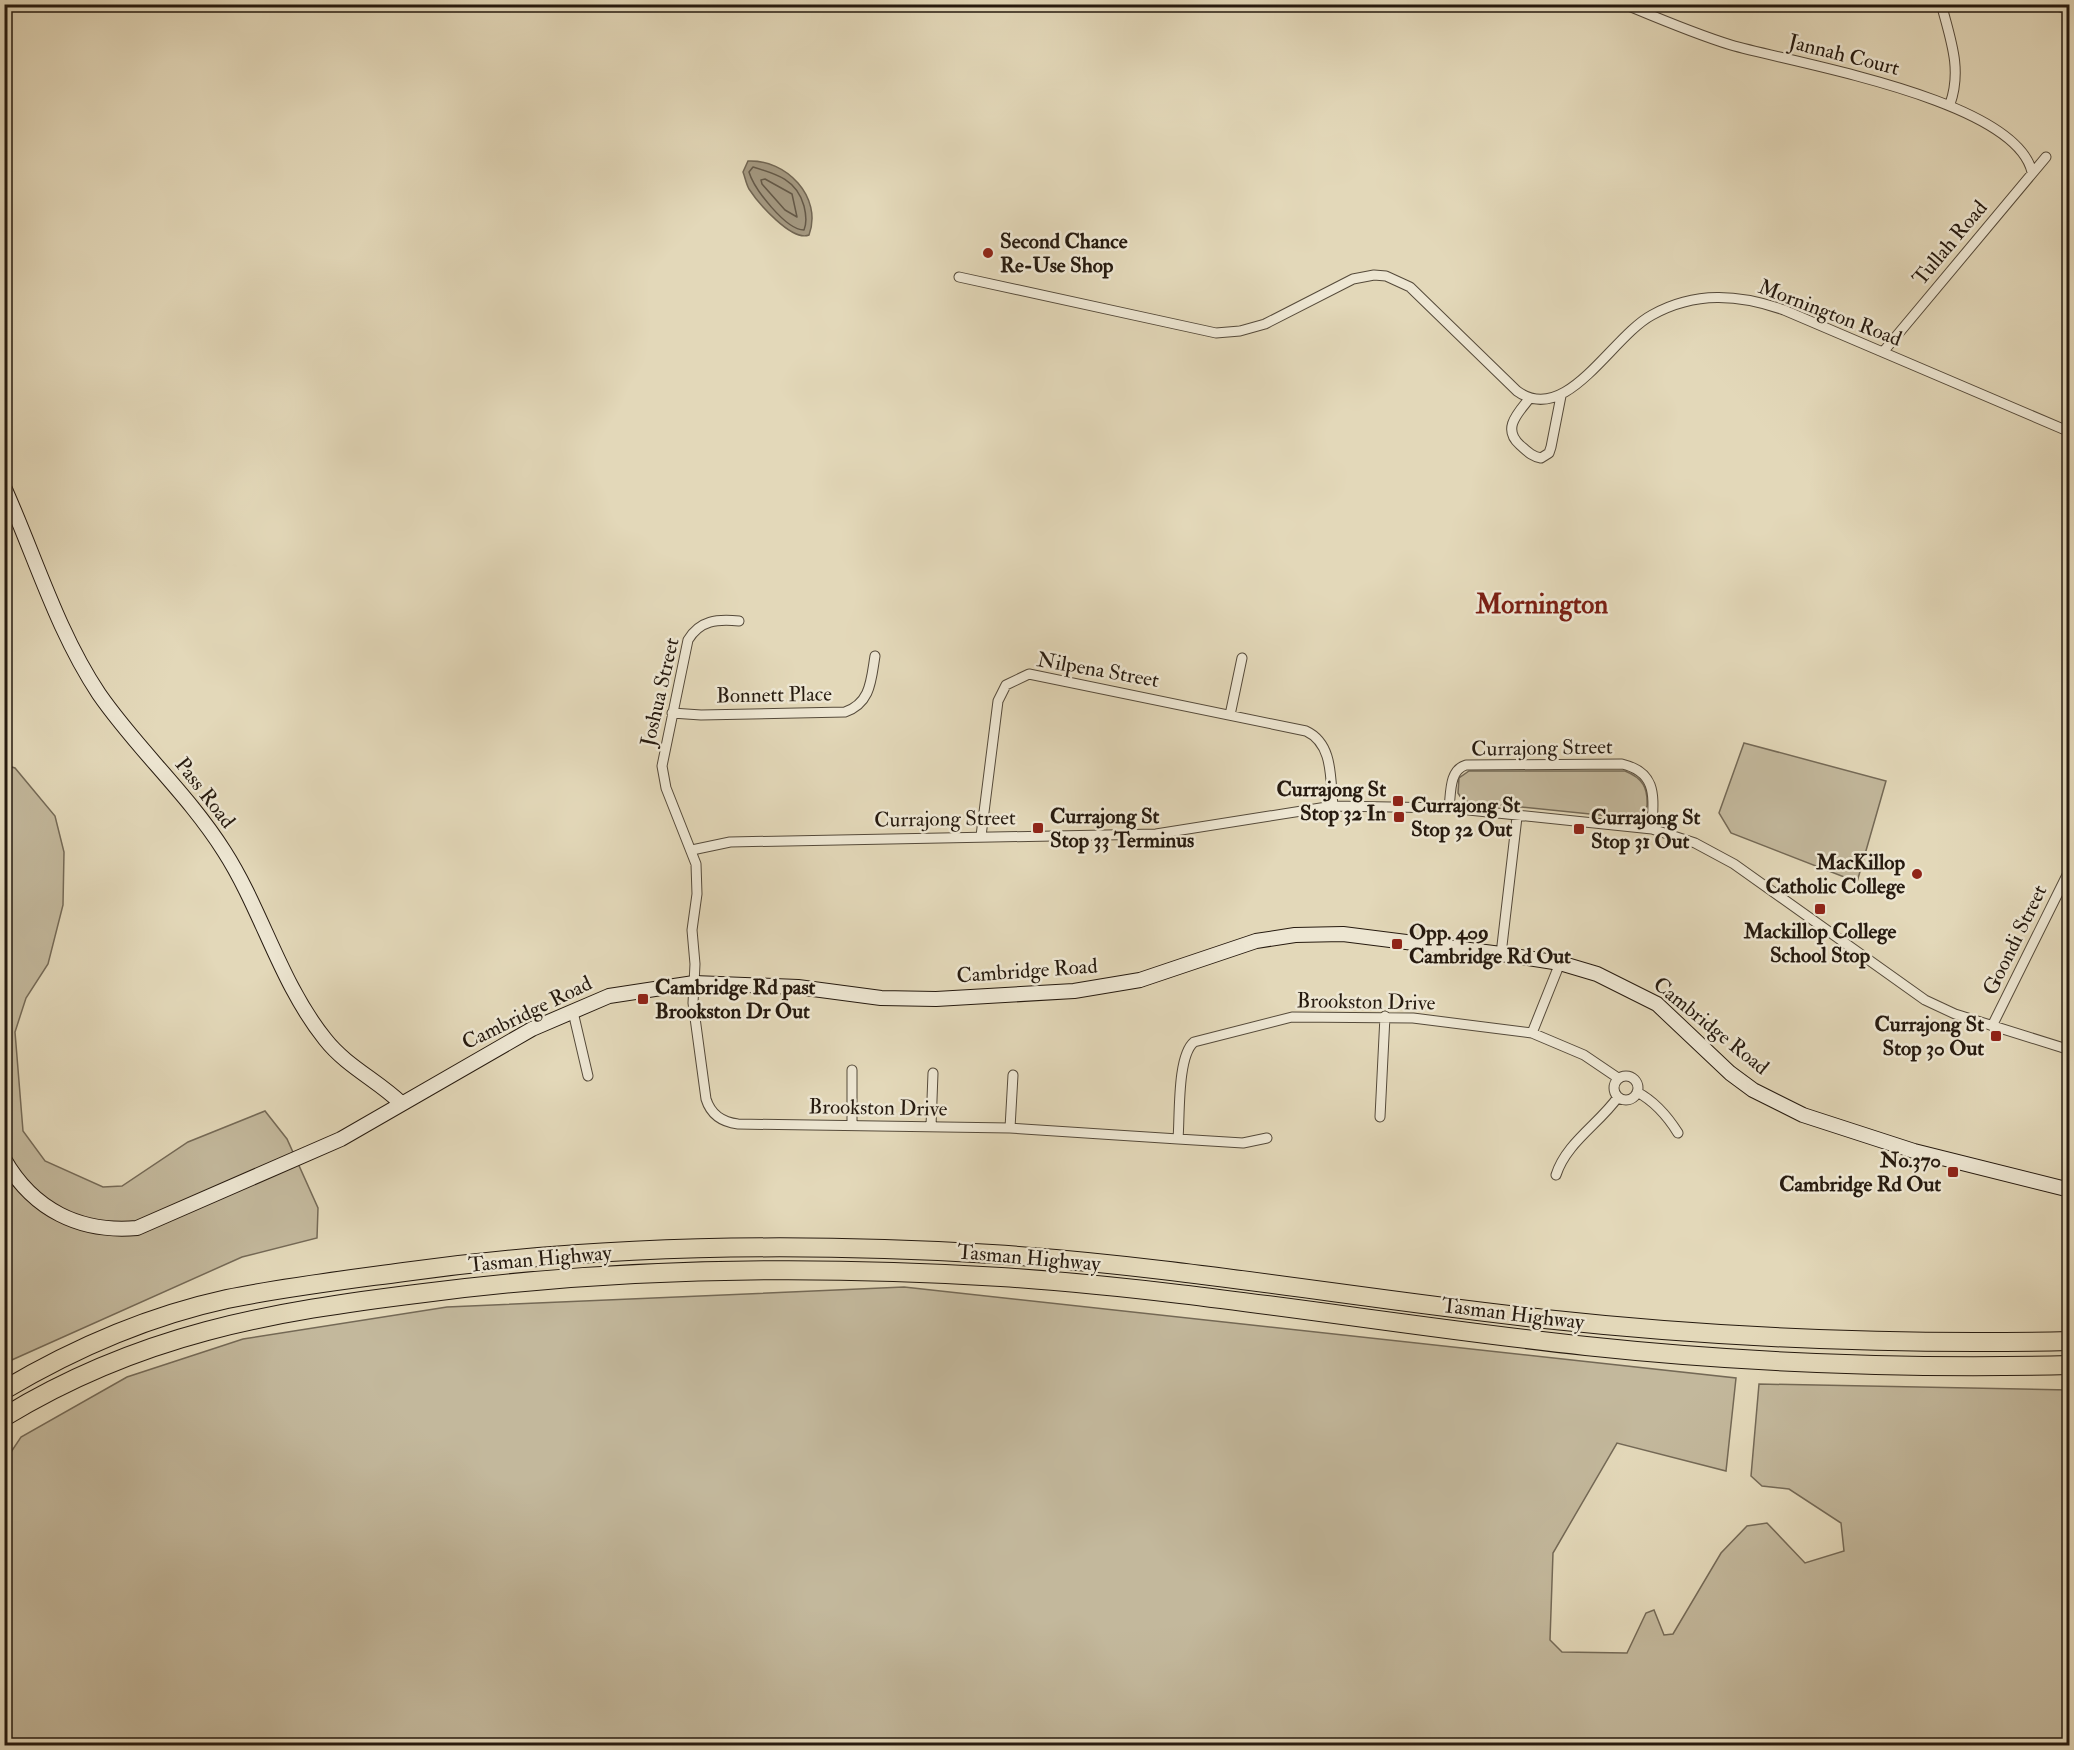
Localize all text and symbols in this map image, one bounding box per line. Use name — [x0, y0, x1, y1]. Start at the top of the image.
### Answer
street label: Jannah Court — [1785, 28, 1902, 82]
street label: Tullah Road — [1907, 194, 1994, 291]
place label: Second Chance Re-Use Shop — [1000, 228, 1128, 279]
marker: Second Chance Re-Use Shop — [981, 246, 995, 260]
street label: Mornington Road — [1754, 273, 1906, 353]
district label: Mornington — [1475, 588, 1608, 622]
street label: Joshua Street — [634, 635, 686, 750]
street label: Nilpena Street — [1035, 646, 1161, 694]
street label: Bonnett Place — [716, 680, 832, 710]
street label: Currajong Street — [1471, 733, 1613, 763]
street label: Pass Road — [169, 752, 242, 835]
place label: Currajong St Stop 32 In — [1277, 776, 1386, 827]
place label: Currajong St Stop 32 Out — [1411, 792, 1521, 843]
marker: Currajong St Stop 32 In — [1391, 794, 1405, 808]
place label: Currajong St Stop 33 Terminus — [1050, 803, 1194, 854]
street label: Currajong Street — [874, 804, 1016, 834]
place label: Currajong St Stop 31 Out — [1591, 804, 1701, 855]
marker: Currajong St Stop 32 Out — [1392, 810, 1406, 824]
marker: Currajong St Stop 33 Terminus — [1031, 821, 1045, 835]
marker: Currajong St Stop 31 Out — [1572, 822, 1586, 836]
place label: MacKillop Catholic College — [1766, 849, 1905, 900]
marker: MacKillop Catholic College — [1910, 867, 1924, 881]
street label: Goondi Street — [1977, 880, 2053, 1000]
marker: Mackillop College School Stop — [1813, 902, 1827, 916]
place label: Mackillop College School Stop — [1743, 918, 1897, 969]
place label: Opp. 409 Cambridge Rd Out — [1409, 919, 1571, 970]
marker: Opp. 409 Cambridge Rd Out — [1390, 937, 1404, 951]
street label: Cambridge Road — [956, 953, 1099, 989]
street label: Cambridge Road — [458, 970, 597, 1056]
street label: Cambridge Road — [1648, 971, 1775, 1081]
place label: Cambridge Rd past Brookston Dr Out — [655, 974, 816, 1025]
street label: Brookston Drive — [1296, 987, 1436, 1017]
marker: Cambridge Rd past Brookston Dr Out — [636, 992, 650, 1006]
place label: Currajong St Stop 30 Out — [1875, 1011, 1984, 1062]
marker: Currajong St Stop 30 Out — [1989, 1029, 2003, 1043]
street label: Brookston Drive — [808, 1093, 948, 1123]
place label: No.370 Cambridge Rd Out — [1779, 1147, 1941, 1198]
marker: No.370 Cambridge Rd Out — [1946, 1165, 1960, 1179]
street label: Tasman Highway — [956, 1238, 1102, 1278]
street label: Tasman Highway — [467, 1239, 613, 1279]
street label: Tasman Highway — [1440, 1292, 1587, 1336]

